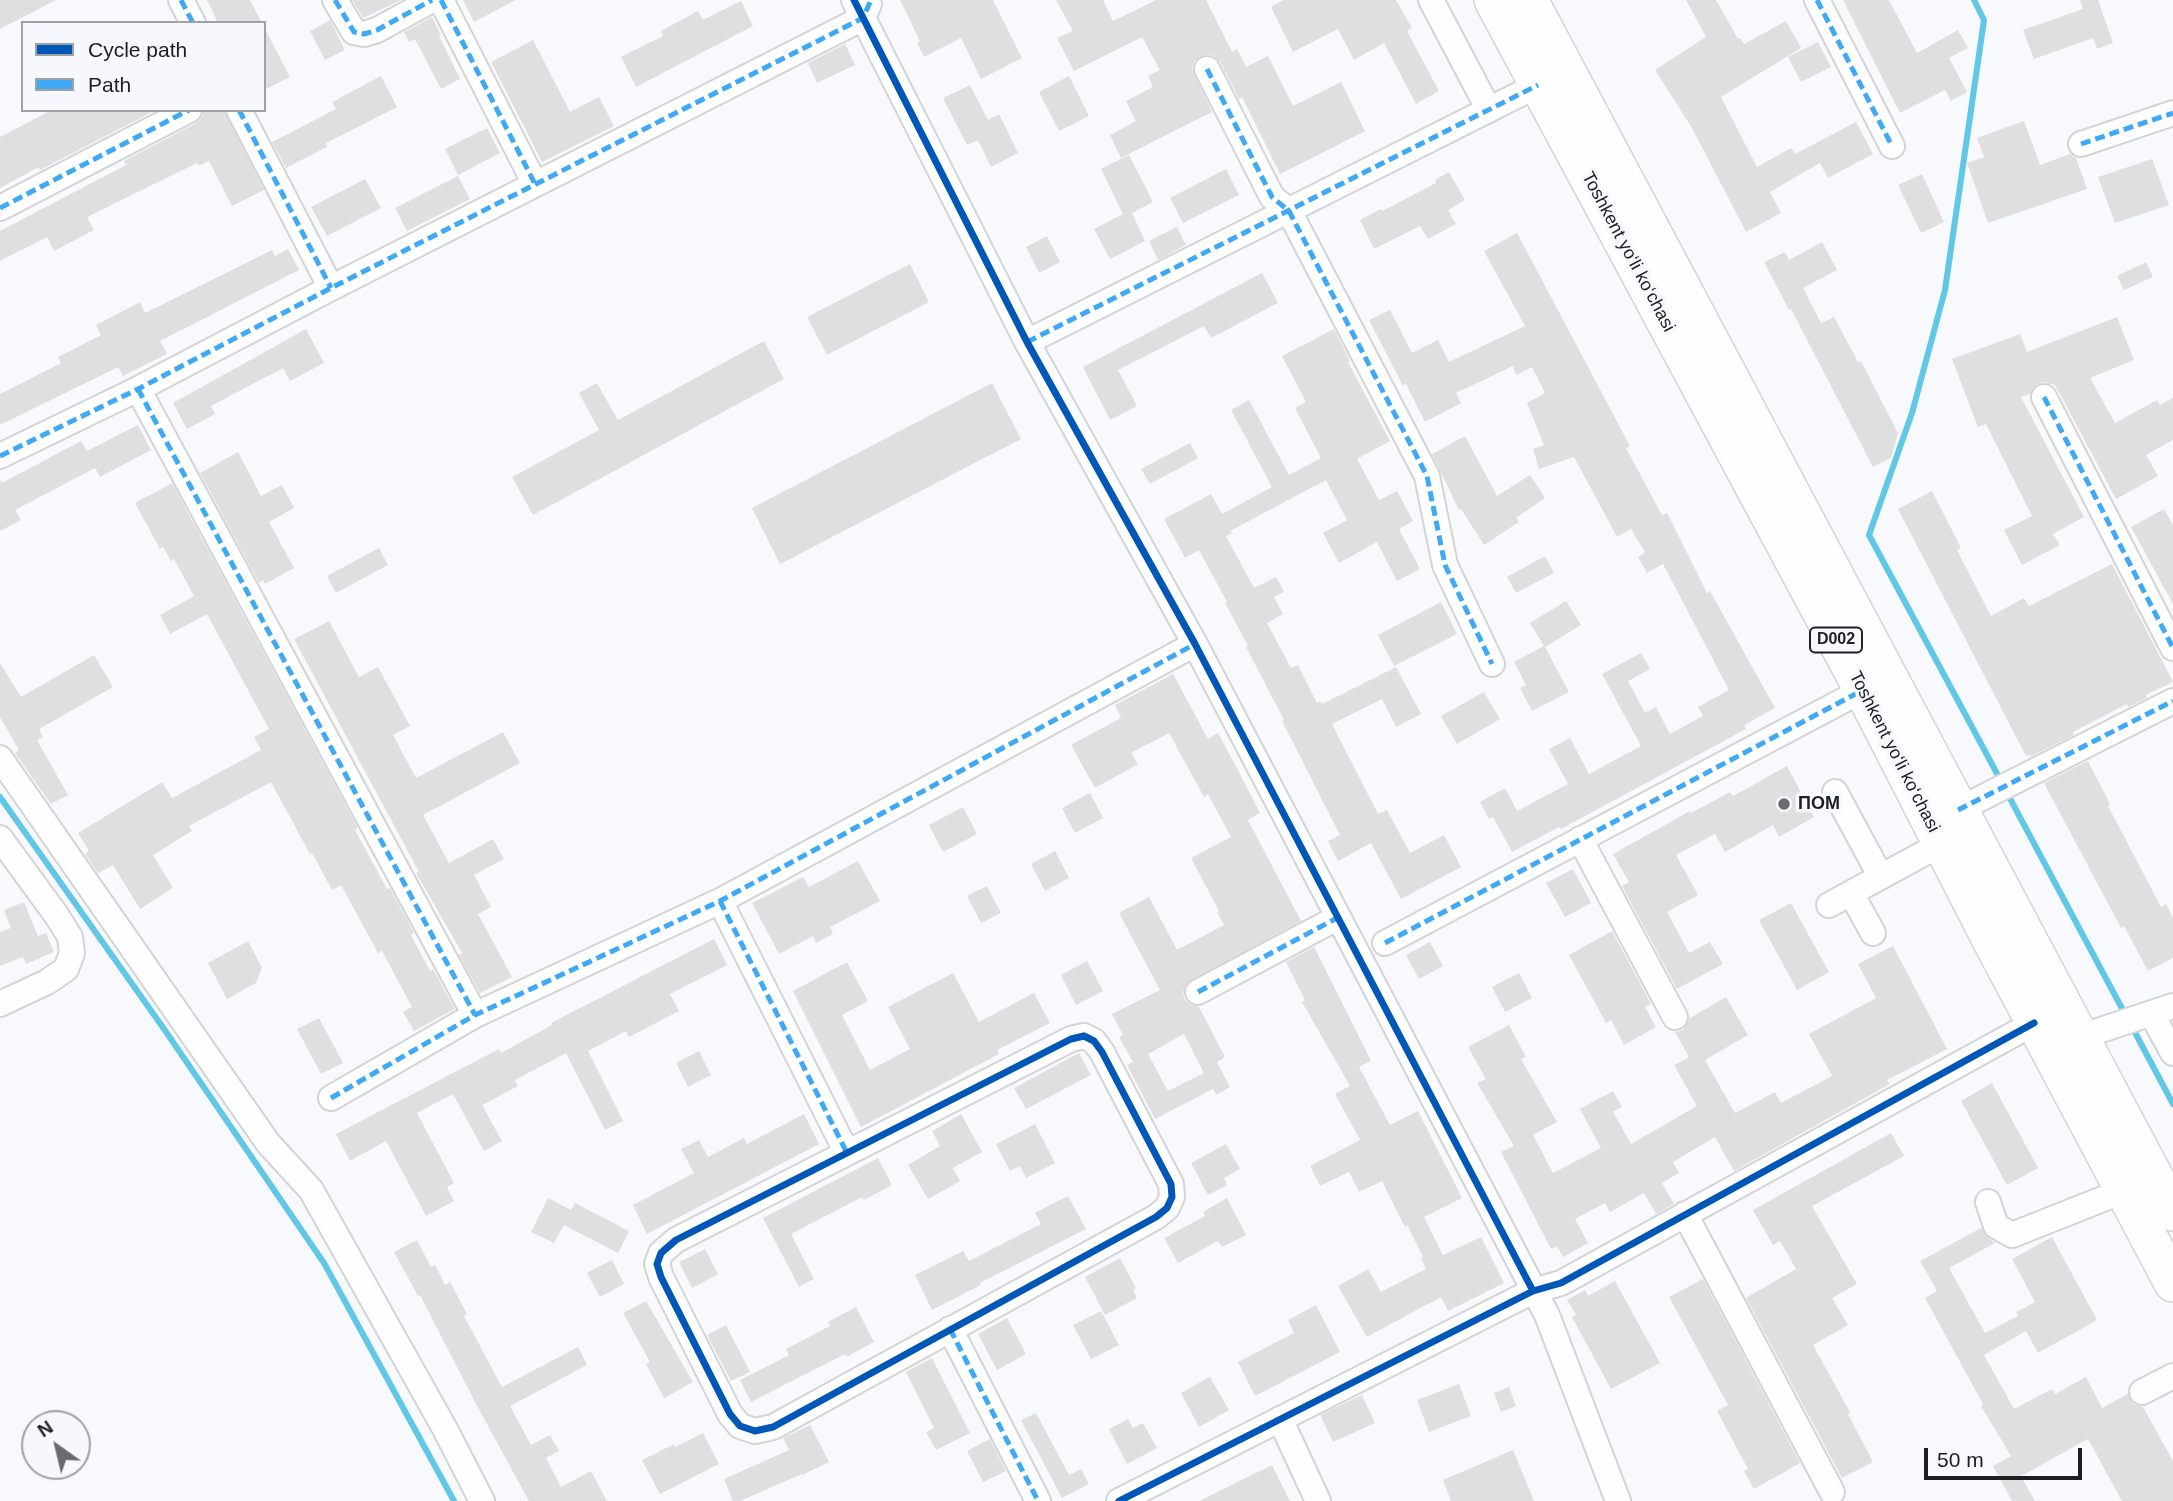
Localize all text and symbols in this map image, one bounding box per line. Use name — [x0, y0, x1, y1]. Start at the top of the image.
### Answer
legend — [21, 21, 266, 112]
text: Cycle path — [88, 38, 187, 61]
text: Path — [88, 73, 131, 96]
street label: Toshkent yo‘li ko‘chasi — [1577, 168, 1679, 336]
road number: D002 — [1810, 628, 1862, 652]
street label: Toshkent yo‘li ko‘chasi — [1844, 668, 1944, 836]
place label: ПОМ — [1798, 793, 1840, 815]
marker: ПОМ — [1776, 796, 1792, 812]
north arrow — [21, 1410, 91, 1480]
text: N — [34, 1416, 57, 1441]
scale bar — [1928, 1434, 2086, 1478]
text: 50 m — [1937, 1448, 1984, 1471]

